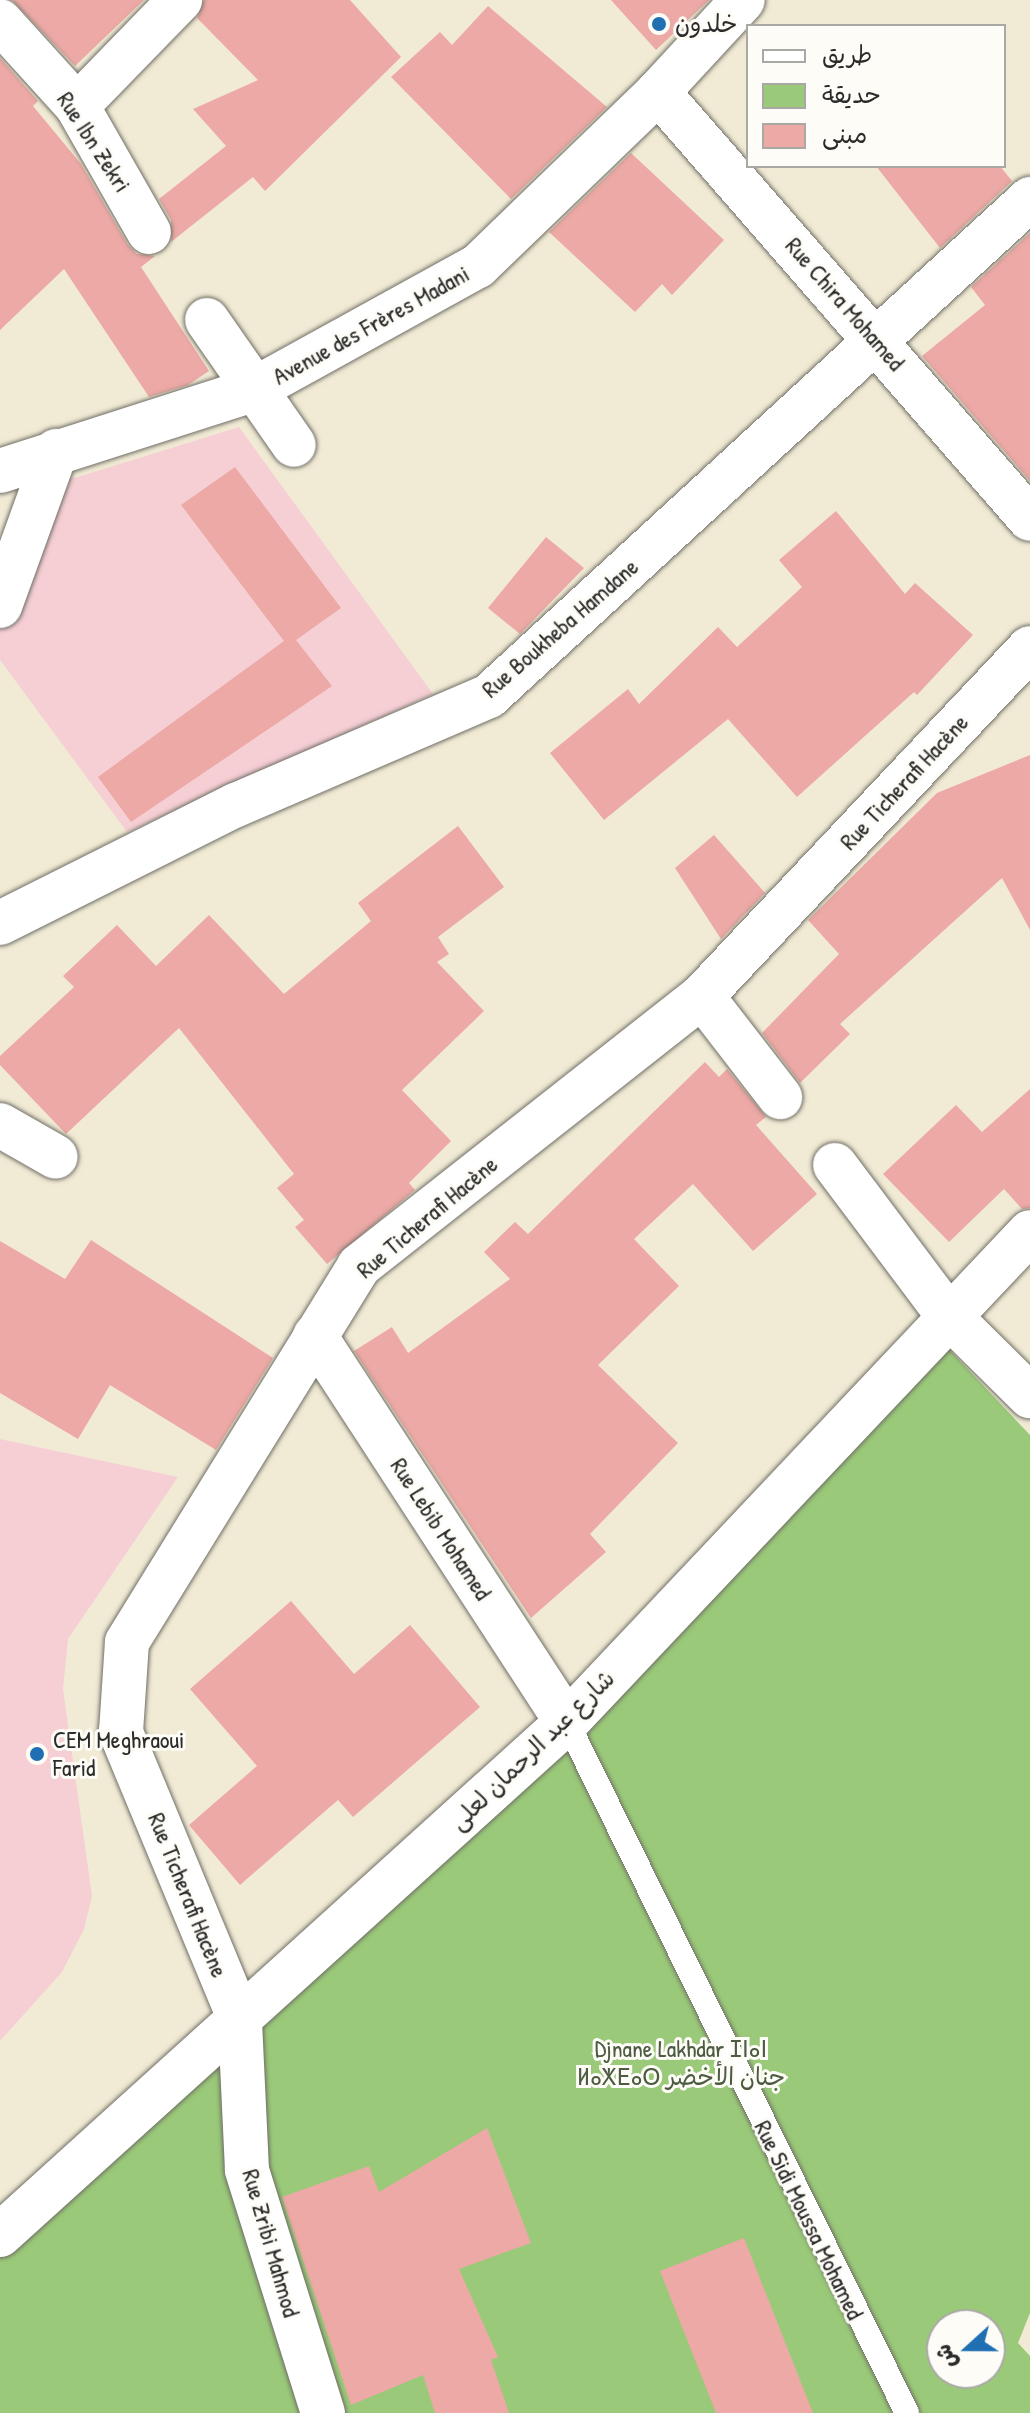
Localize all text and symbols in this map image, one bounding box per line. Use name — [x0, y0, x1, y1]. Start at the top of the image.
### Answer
place label: خلدون — [675, 10, 738, 38]
marker: خلدون — [650, 15, 668, 33]
legend — [746, 24, 1006, 168]
text: طريق — [822, 38, 872, 70]
text: حديقة — [822, 78, 881, 110]
street label: Rue Ibn Zekri — [51, 86, 137, 198]
text: مبنى — [822, 118, 867, 150]
street label: Rue Chira Mohamed — [779, 232, 911, 376]
street label: Avenue des Frères Madani — [268, 259, 474, 391]
street label: Rue Boukheba Hamdane — [476, 552, 644, 704]
street label: Rue Ticherafi Hacène — [834, 708, 974, 856]
street label: Rue Ticherafi Hacène — [351, 1150, 503, 1284]
street label: Rue Lebib Mohamed — [384, 1453, 498, 1605]
street label: شارع عبد الرحمان لعلى — [444, 1664, 620, 1836]
place label: CEM Meghraoui Farid — [53, 1726, 184, 1782]
marker: CEM Meghraoui Farid — [28, 1745, 46, 1763]
street label: Rue Ticherafi Hacène — [142, 1809, 234, 1981]
park label: Djnane Lakhdar ⵊⵏⴰⵏ ⵍⴰⵅⴹⴰⵔ جنان الأخضر — [577, 2035, 785, 2091]
street label: Rue Sidi Moussa Mohamed — [748, 2116, 870, 2324]
street label: Rue Zribi Mahmod — [236, 2166, 306, 2320]
north arrow — [926, 2309, 1006, 2389]
text: ش — [927, 2340, 964, 2374]

